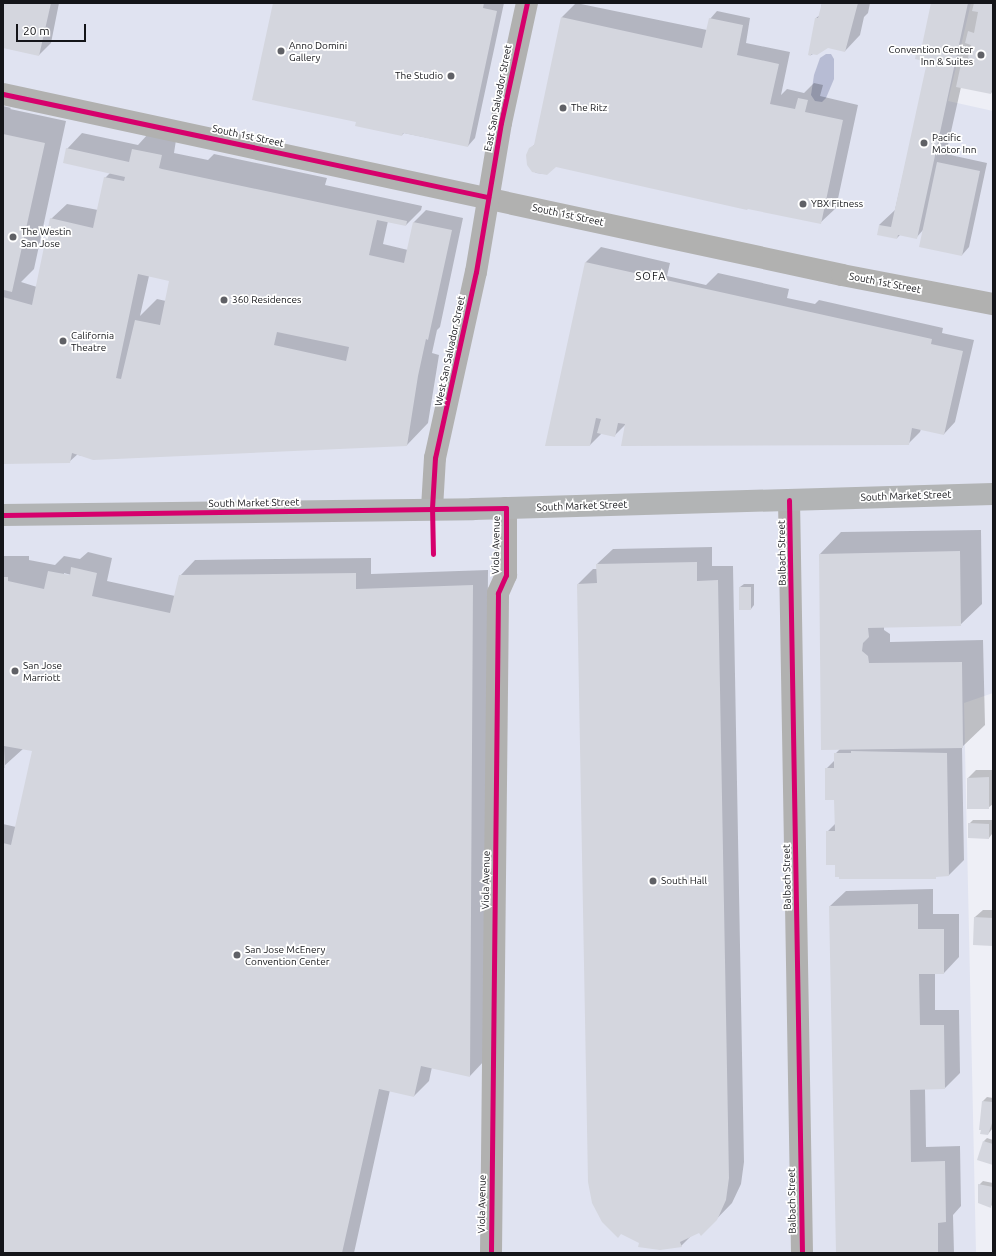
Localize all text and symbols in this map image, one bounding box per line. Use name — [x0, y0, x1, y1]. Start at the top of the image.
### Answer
scale bar — [18, 16, 88, 42]
text: 20 m — [23, 24, 50, 37]
place label: Anno Domini Gallery — [289, 39, 347, 62]
place label: Convention Center Inn & Suites — [888, 43, 973, 66]
street label: East San Salvador Street — [482, 44, 514, 152]
marker: Anno Domini Gallery — [276, 46, 286, 56]
marker: Convention Center Inn & Suites — [976, 50, 986, 60]
place label: The Studio — [395, 70, 443, 82]
marker: The Studio — [446, 71, 456, 81]
place label: The Ritz — [571, 102, 607, 114]
marker: The Ritz — [558, 103, 568, 113]
street label: South 1st Street — [211, 123, 285, 149]
place label: Pacific Motor Inn — [932, 131, 976, 154]
marker: Pacific Motor Inn — [919, 138, 929, 148]
place label: YBX Fitness — [811, 198, 863, 210]
marker: YBX Fitness — [798, 199, 808, 209]
street label: South 1st Street — [531, 202, 605, 228]
place label: The Westin San Jose — [21, 225, 71, 248]
marker: The Westin San Jose — [8, 232, 18, 242]
district label: SOFA — [636, 269, 666, 283]
street label: South 1st Street — [848, 270, 922, 296]
place label: 360 Residences — [232, 294, 301, 306]
marker: 360 Residences — [219, 295, 229, 305]
street label: West San Salvador Street — [432, 295, 468, 407]
place label: California Theatre — [71, 329, 114, 352]
marker: California Theatre — [58, 336, 68, 346]
street label: South Market Street — [860, 488, 952, 504]
street label: South Market Street — [208, 496, 300, 510]
street label: South Market Street — [536, 498, 628, 514]
street label: Viola Avenue — [489, 516, 503, 574]
street label: Balbach Street — [775, 520, 789, 586]
place label: San Jose Marriott — [23, 659, 62, 682]
marker: San Jose Marriott — [10, 666, 20, 676]
street label: Balbach Street — [780, 844, 794, 910]
street label: Viola Avenue — [479, 851, 493, 909]
place label: South Hall — [661, 875, 707, 887]
marker: South Hall — [648, 876, 658, 886]
place label: San Jose McEnery Convention Center — [245, 943, 330, 966]
marker: San Jose McEnery Convention Center — [232, 950, 242, 960]
street label: Balbach Street — [785, 1168, 799, 1234]
street label: Viola Avenue — [475, 1175, 489, 1233]

